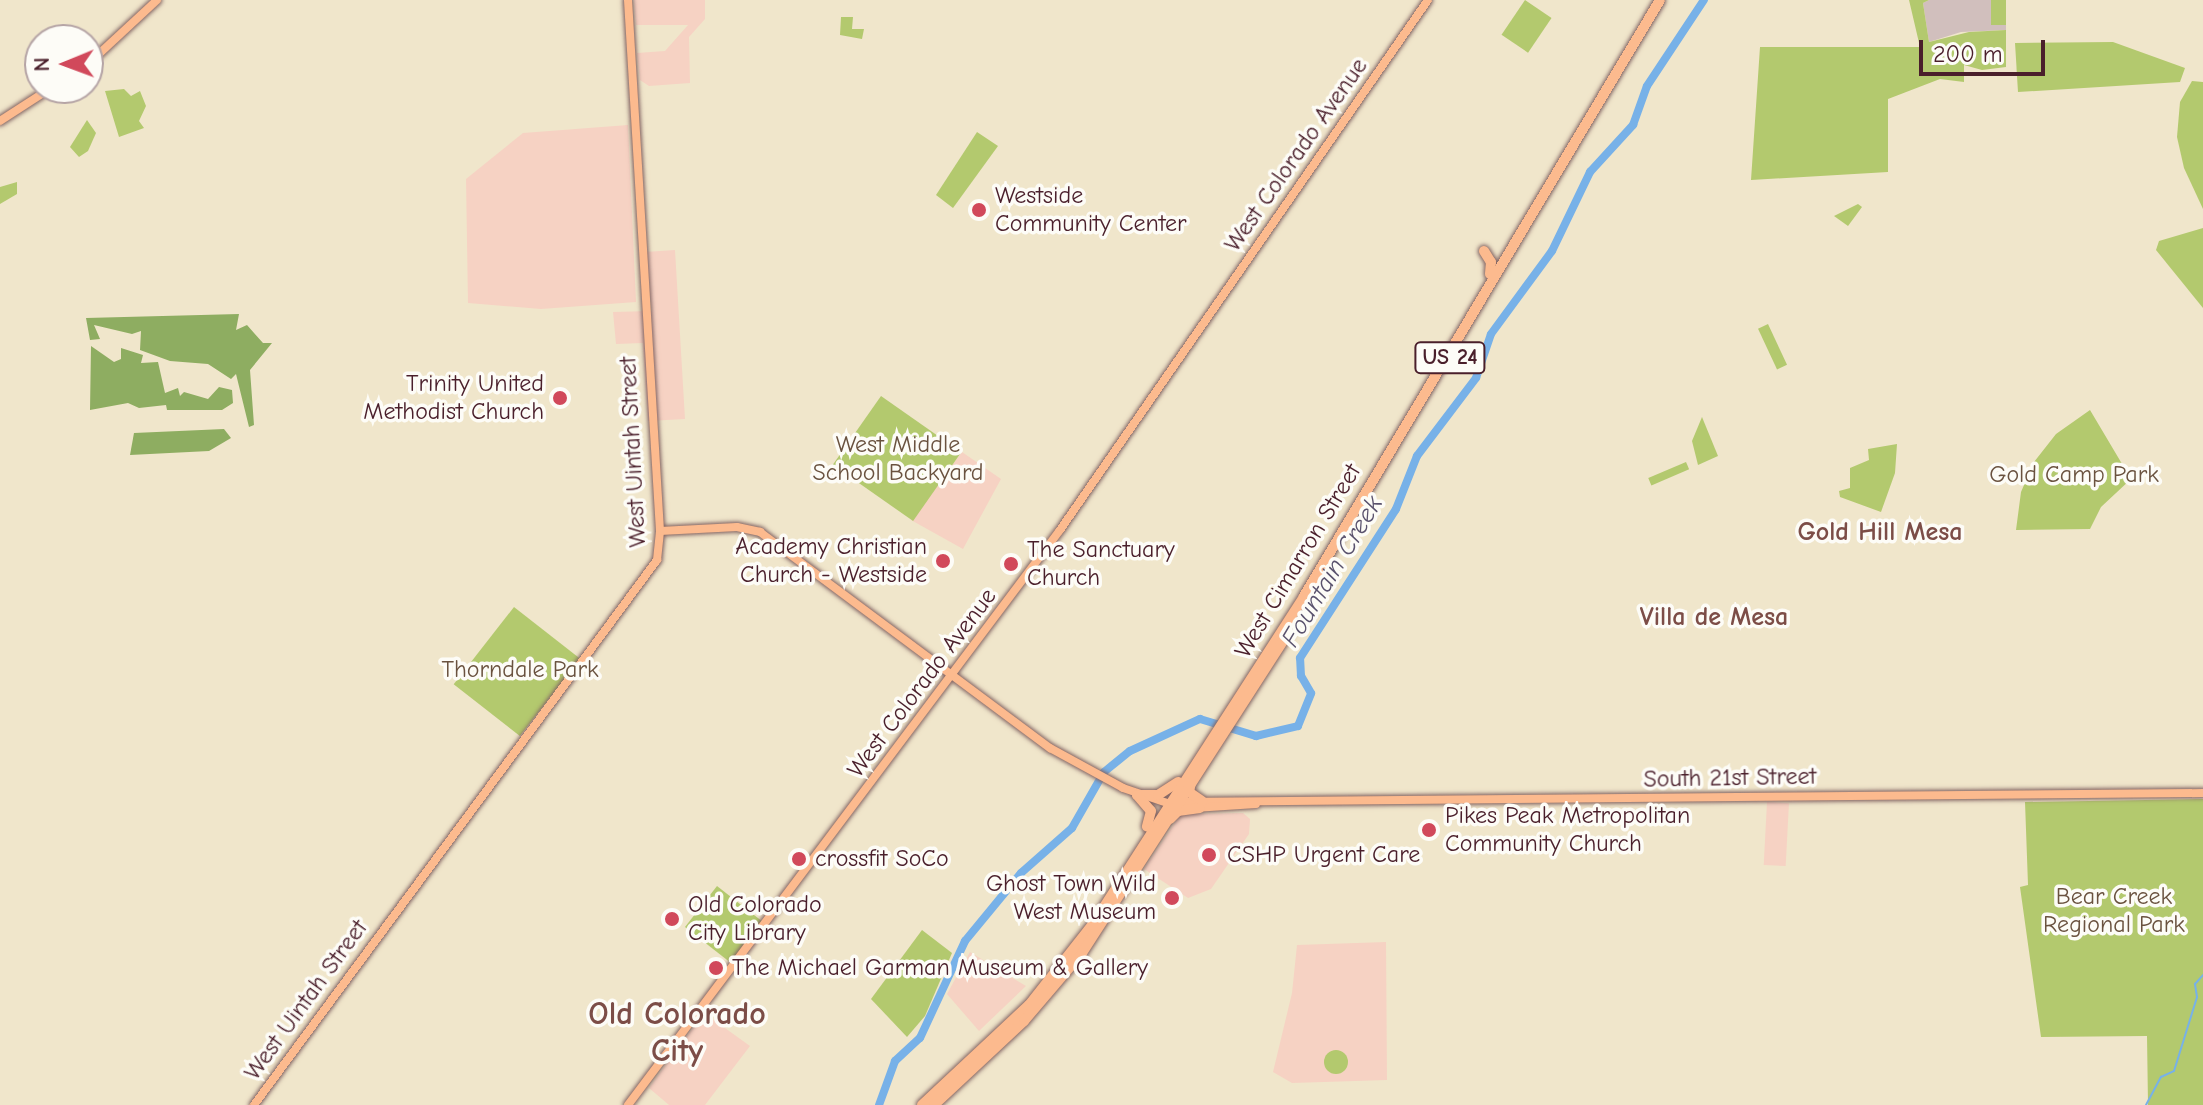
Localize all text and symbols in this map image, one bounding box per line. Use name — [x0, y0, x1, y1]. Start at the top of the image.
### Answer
north arrow — [24, 24, 104, 104]
scale bar — [1923, 24, 2049, 74]
text: 200 m — [1933, 40, 2003, 68]
street label: West Colorado Avenue — [1218, 53, 1374, 257]
text: N — [29, 57, 55, 72]
place label: Westside Community Center — [995, 182, 1186, 238]
marker: Westside Community Center — [970, 201, 988, 219]
road number: US 24 — [1414, 340, 1486, 376]
street label: West Uintah Street — [614, 356, 652, 548]
place label: Trinity United Methodist Church — [363, 370, 544, 426]
marker: Trinity United Methodist Church — [551, 389, 569, 407]
park label: West Middle School Backyard — [812, 431, 984, 487]
street label: West Cimarron Street — [1229, 459, 1367, 663]
park label: Gold Camp Park — [1989, 461, 2159, 489]
water label: Fountain Creek — [1276, 491, 1390, 653]
district label: Gold Hill Mesa — [1797, 517, 1963, 549]
place label: Academy Christian Church - Westside — [735, 533, 927, 589]
place label: The Sanctuary Church — [1027, 536, 1175, 592]
marker: Academy Christian Church - Westside — [934, 552, 952, 570]
marker: The Sanctuary Church — [1002, 555, 1020, 573]
street label: West Colorado Avenue — [841, 583, 1003, 783]
district label: Villa de Mesa — [1640, 602, 1788, 634]
park label: Thorndale Park — [441, 656, 599, 684]
street label: South 21st Street — [1643, 762, 1817, 794]
place label: Pikes Peak Metropolitan Community Church — [1445, 802, 1690, 858]
marker: Pikes Peak Metropolitan Community Church — [1420, 821, 1438, 839]
place label: CSHP Urgent Care — [1227, 841, 1420, 869]
marker: CSHP Urgent Care — [1198, 844, 1220, 866]
place label: crossfit SoCo — [815, 845, 949, 873]
marker: crossfit SoCo — [790, 850, 808, 868]
place label: Ghost Town Wild West Museum — [986, 870, 1156, 926]
park label: Bear Creek Regional Park — [2043, 883, 2185, 939]
marker: Ghost Town Wild West Museum — [1163, 889, 1181, 907]
place label: Old Colorado City Library — [688, 891, 822, 947]
marker: Old Colorado City Library — [663, 910, 681, 928]
street label: West Uintah Street — [238, 914, 374, 1086]
place label: The Michael Garman Museum & Gallery — [732, 954, 1148, 982]
marker: The Michael Garman Museum & Gallery — [707, 959, 725, 977]
district label: Old Colorado City — [588, 996, 766, 1071]

